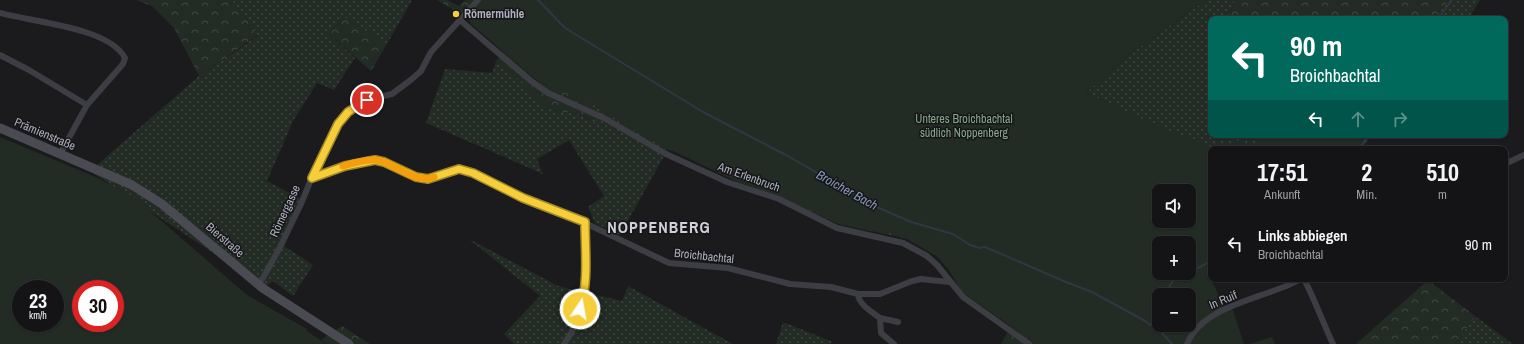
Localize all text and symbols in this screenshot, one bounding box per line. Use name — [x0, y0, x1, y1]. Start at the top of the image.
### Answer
place label: Römermühle — [464, 6, 525, 22]
marker: Römermühle — [451, 9, 461, 19]
text: 90 m — [1290, 27, 1342, 65]
icon: left — [1224, 32, 1276, 84]
text: Broichbachtal — [1290, 63, 1380, 88]
pin — [350, 83, 384, 117]
icon: arrive — [356, 89, 378, 111]
icon: left — [1305, 108, 1327, 130]
icon: ahead — [1347, 108, 1369, 130]
icon: right — [1389, 108, 1411, 130]
park label: Unteres Broichbachtal südlich Noppenberg — [915, 111, 1013, 141]
street label: Prämienstraße — [12, 114, 78, 154]
text: 17:51 — [1257, 156, 1307, 188]
text: 2 — [1361, 156, 1372, 188]
text: 510 — [1426, 156, 1459, 188]
street label: Am Erlenbruch — [715, 158, 782, 196]
water label: Broicher Bach — [813, 166, 881, 214]
street label: Römergasse — [266, 182, 304, 240]
map controls — [1152, 184, 1196, 332]
button: sound — [1152, 184, 1196, 228]
text: Ankunft — [1264, 186, 1300, 203]
text: Min. — [1356, 186, 1377, 203]
text: m — [1438, 186, 1447, 203]
district label: NOPPENBERG — [607, 216, 711, 238]
street label: Bierstraße — [202, 219, 248, 261]
text: Links abbiegen — [1258, 225, 1348, 246]
icon: left — [1224, 233, 1246, 255]
text: 90 m — [1465, 234, 1492, 255]
button: + — [1152, 236, 1196, 280]
street label: Broichbachtal — [673, 245, 735, 267]
text: Broichbachtal — [1258, 246, 1323, 263]
speed limit sign: 30 — [72, 280, 124, 332]
text: 23 — [29, 287, 47, 314]
street label: In Ruif — [1207, 287, 1240, 313]
position arrow — [559, 288, 601, 330]
button: − — [1152, 288, 1196, 332]
text: km/h — [29, 309, 47, 322]

